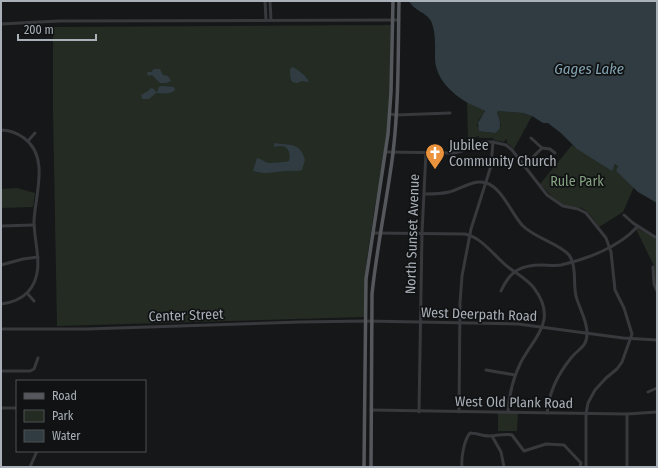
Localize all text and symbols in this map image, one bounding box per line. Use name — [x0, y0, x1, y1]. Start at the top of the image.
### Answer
scale bar — [18, 16, 96, 42]
text: 200 m — [24, 23, 54, 37]
water label: Gages Lake — [554, 60, 624, 78]
place label: Jubilee Community Church — [449, 137, 557, 170]
church icon: Jubilee Community Church — [424, 142, 446, 170]
street label: North Sunset Avenue — [402, 173, 423, 295]
park label: Rule Park — [550, 173, 604, 190]
street label: West Deerpath Road — [421, 304, 537, 325]
street label: Center Street — [148, 306, 224, 325]
legend — [16, 380, 146, 452]
text: Road — [52, 389, 77, 403]
street label: West Old Plank Road — [455, 393, 573, 412]
text: Park — [52, 409, 74, 423]
text: Water — [52, 429, 81, 443]

